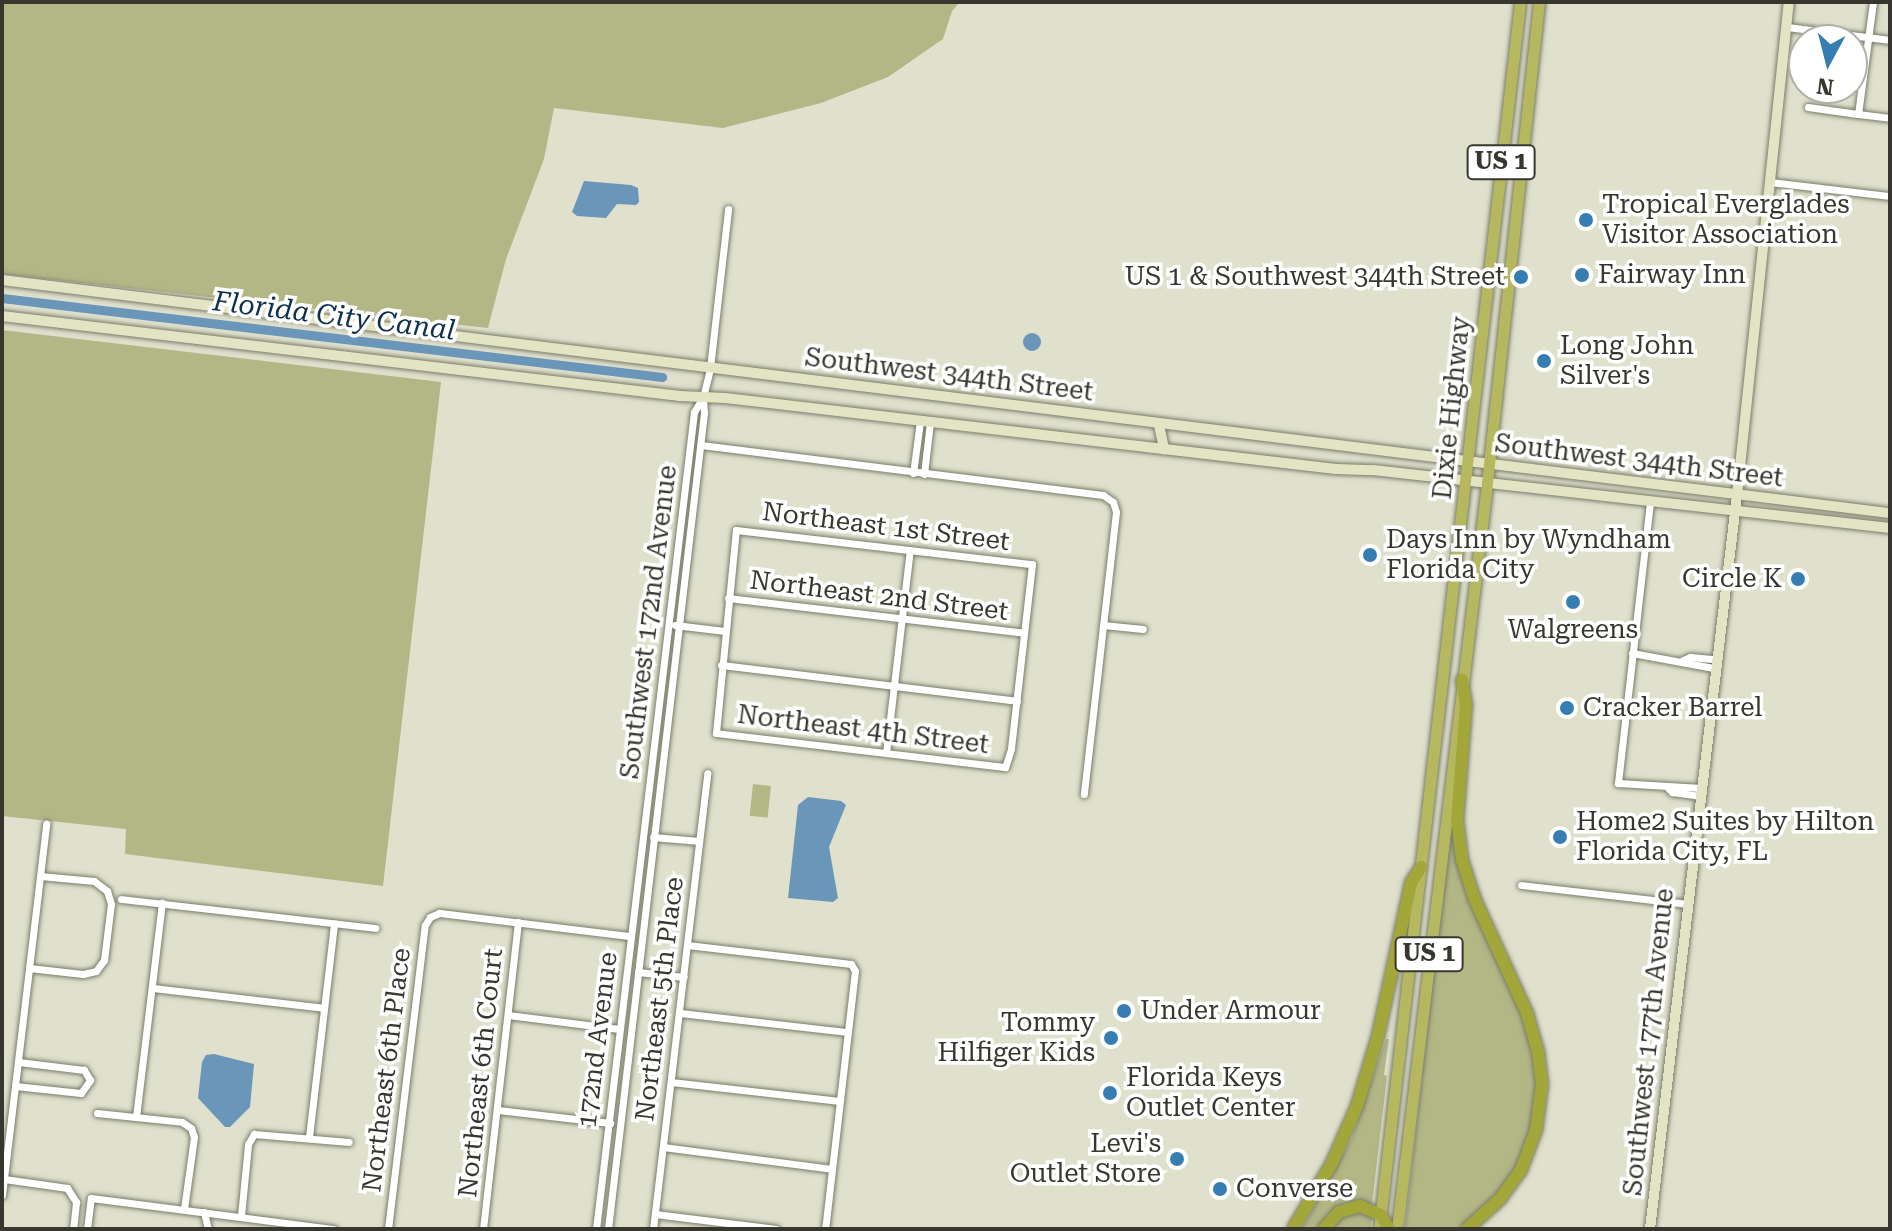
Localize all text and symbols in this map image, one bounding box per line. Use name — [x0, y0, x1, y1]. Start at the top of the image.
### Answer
north arrow — [1788, 24, 1868, 104]
text: N — [1815, 73, 1835, 100]
road number: US 1 — [1465, 142, 1537, 182]
place label: Tropical Everglades Visitor Association — [1602, 189, 1849, 250]
marker: Tropical Everglades Visitor Association — [1577, 211, 1595, 229]
place label: Fairway Inn — [1598, 259, 1746, 291]
place label: US 1 & Southwest 344th Street — [1124, 261, 1505, 293]
marker: Fairway Inn — [1573, 266, 1591, 284]
marker: US 1 & Southwest 344th Street — [1512, 268, 1530, 286]
water label: Florida City Canal — [211, 284, 457, 348]
street label: Dixie Highway — [1427, 315, 1477, 501]
place label: Long John Silver's — [1560, 330, 1694, 392]
street label: Southwest 344th Street — [803, 342, 1095, 408]
marker: Long John Silver's — [1535, 352, 1553, 370]
street label: Southwest 344th Street — [1493, 428, 1785, 494]
street label: Southwest 172nd Avenue — [614, 463, 684, 781]
street label: Northeast 1st Street — [761, 496, 1011, 558]
place label: Days Inn by Wyndham Florida City — [1386, 524, 1671, 586]
marker: Days Inn by Wyndham Florida City — [1361, 546, 1379, 564]
place label: Circle K — [1682, 563, 1782, 595]
street label: Northeast 2nd Street — [748, 565, 1010, 627]
marker: Circle K — [1789, 570, 1807, 588]
marker: Walgreens — [1564, 593, 1582, 611]
place label: Walgreens — [1508, 614, 1638, 646]
place label: Cracker Barrel — [1583, 692, 1762, 724]
street label: Northeast 4th Street — [735, 699, 991, 761]
marker: Cracker Barrel — [1558, 699, 1576, 717]
place label: Home2 Suites by Hilton Florida City, FL — [1576, 806, 1874, 868]
marker: Home2 Suites by Hilton Florida City, FL — [1551, 828, 1569, 846]
street label: Northeast 5th Place — [630, 875, 690, 1123]
street label: Southwest 177th Avenue — [1617, 887, 1681, 1197]
road number: US 1 — [1393, 934, 1465, 974]
street label: Northeast 6th Place — [357, 946, 417, 1194]
street label: Northeast 6th Court — [452, 947, 510, 1199]
street label: 172nd Avenue — [572, 950, 624, 1130]
place label: Under Armour — [1140, 995, 1321, 1027]
marker: Under Armour — [1115, 1002, 1133, 1020]
place label: Tommy Hilfiger Kids — [938, 1007, 1095, 1068]
marker: Tommy Hilfiger Kids — [1102, 1029, 1120, 1047]
place label: Florida Keys Outlet Center — [1126, 1062, 1295, 1124]
marker: Florida Keys Outlet Center — [1101, 1084, 1119, 1102]
place label: Levi's Outlet Store — [1010, 1128, 1161, 1190]
marker: Levi's Outlet Store — [1168, 1150, 1186, 1168]
place label: Converse — [1236, 1173, 1353, 1205]
marker: Converse — [1211, 1180, 1229, 1198]

